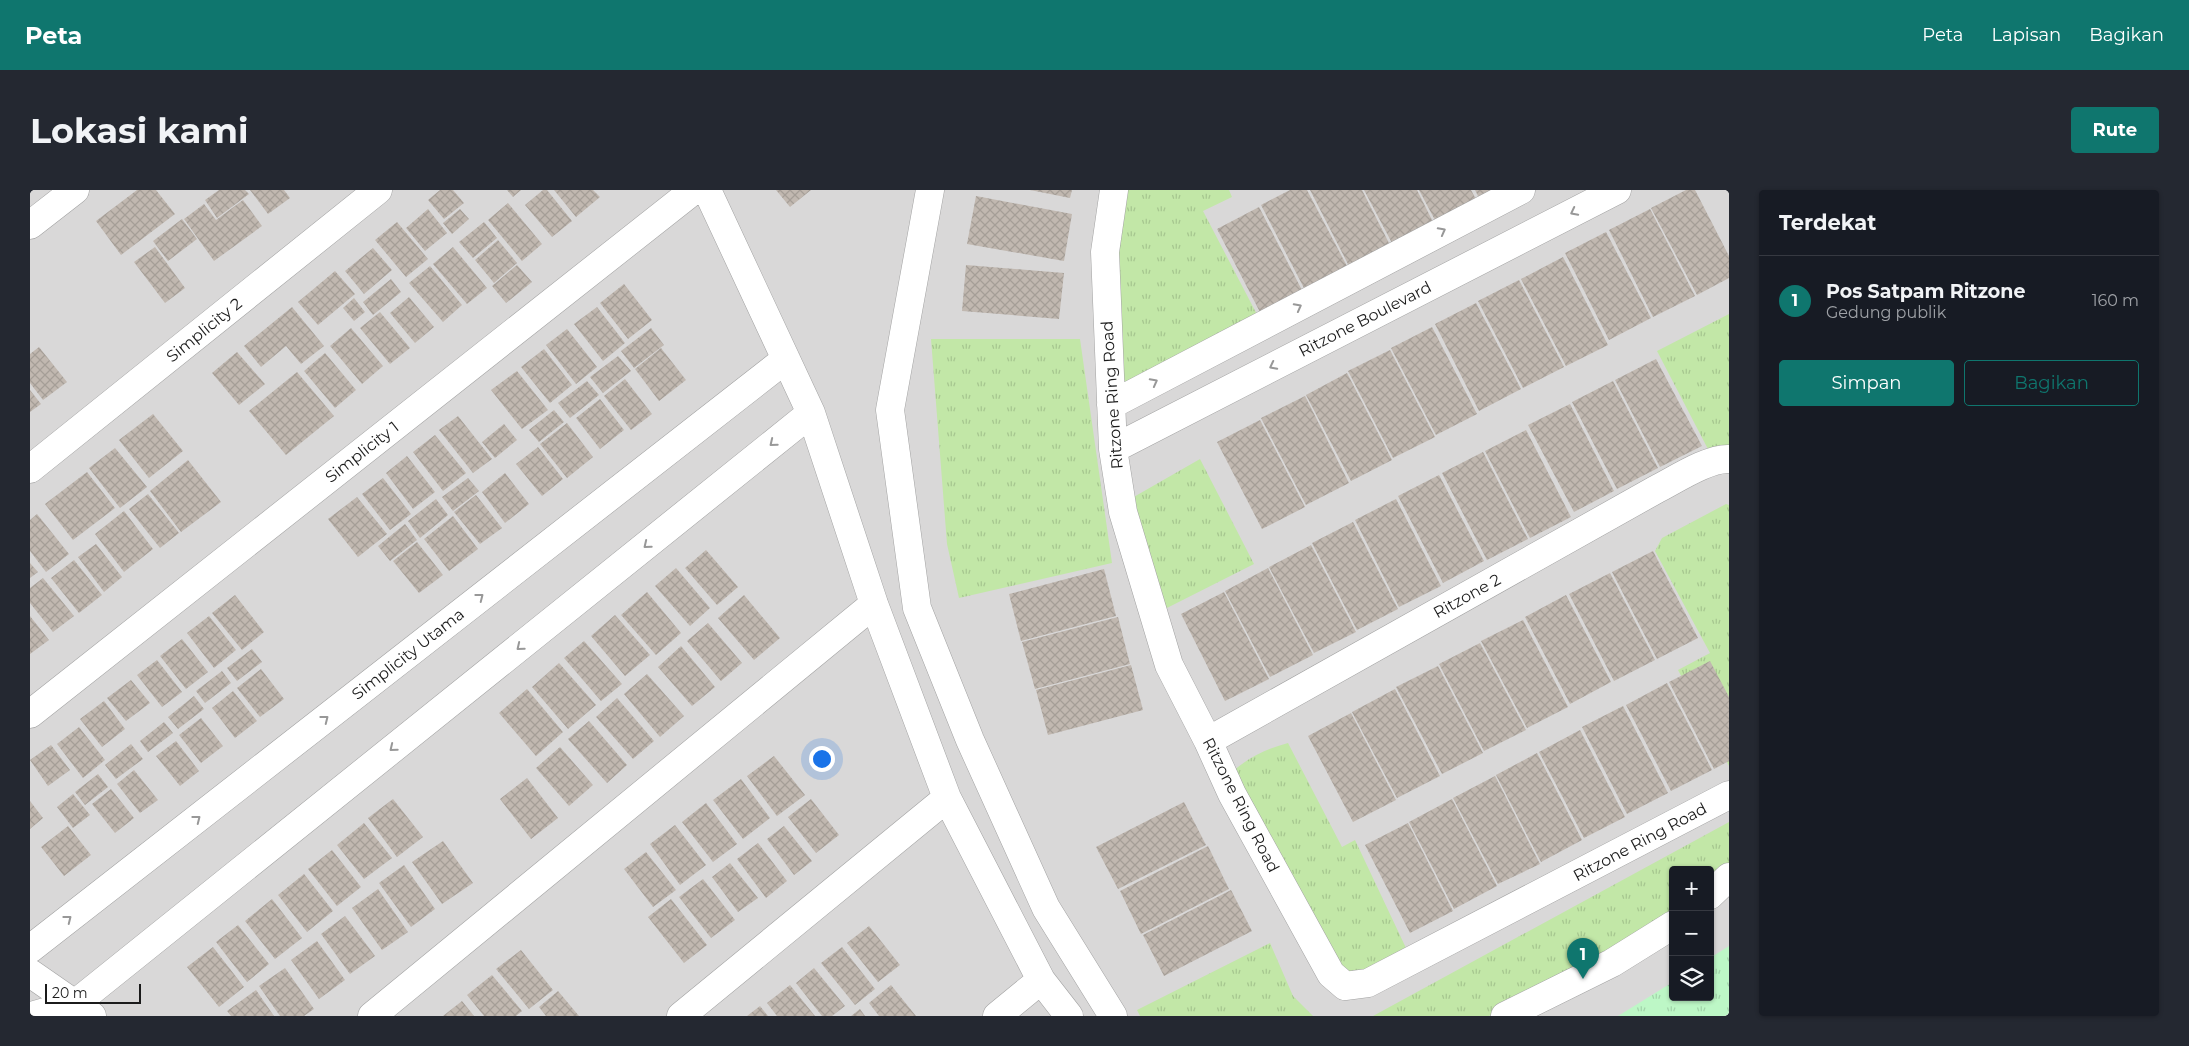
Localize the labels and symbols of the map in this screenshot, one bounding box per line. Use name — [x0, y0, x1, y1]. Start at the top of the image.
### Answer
one-way arrow — [1570, 206, 1579, 216]
one-way arrow — [1436, 228, 1445, 238]
street label: Ritzone Boulevard — [1295, 277, 1435, 361]
street label: Simplicity 2 — [162, 294, 246, 366]
one-way arrow — [1292, 303, 1301, 313]
street label: Ritzone Ring Road — [1097, 320, 1127, 470]
one-way arrow — [1270, 360, 1279, 370]
one-way arrow — [1148, 378, 1157, 388]
street label: Simplicity 1 — [321, 417, 403, 487]
one-way arrow — [770, 438, 779, 447]
one-way arrow — [644, 539, 653, 547]
street label: Ritzone 2 — [1430, 570, 1504, 622]
one-way arrow — [474, 595, 483, 603]
street label: Simplicity Utama — [348, 604, 468, 704]
one-way arrow — [517, 641, 526, 649]
one-way arrow — [319, 716, 328, 724]
street label: Ritzone Ring Road — [1199, 734, 1283, 876]
one-way arrow — [390, 743, 399, 751]
your location — [809, 746, 835, 772]
street label: Ritzone Ring Road — [1570, 799, 1710, 885]
one-way arrow — [191, 815, 200, 824]
one-way arrow — [63, 915, 72, 924]
pin: 1 — [1567, 938, 1599, 979]
scale bar — [45, 981, 141, 1004]

